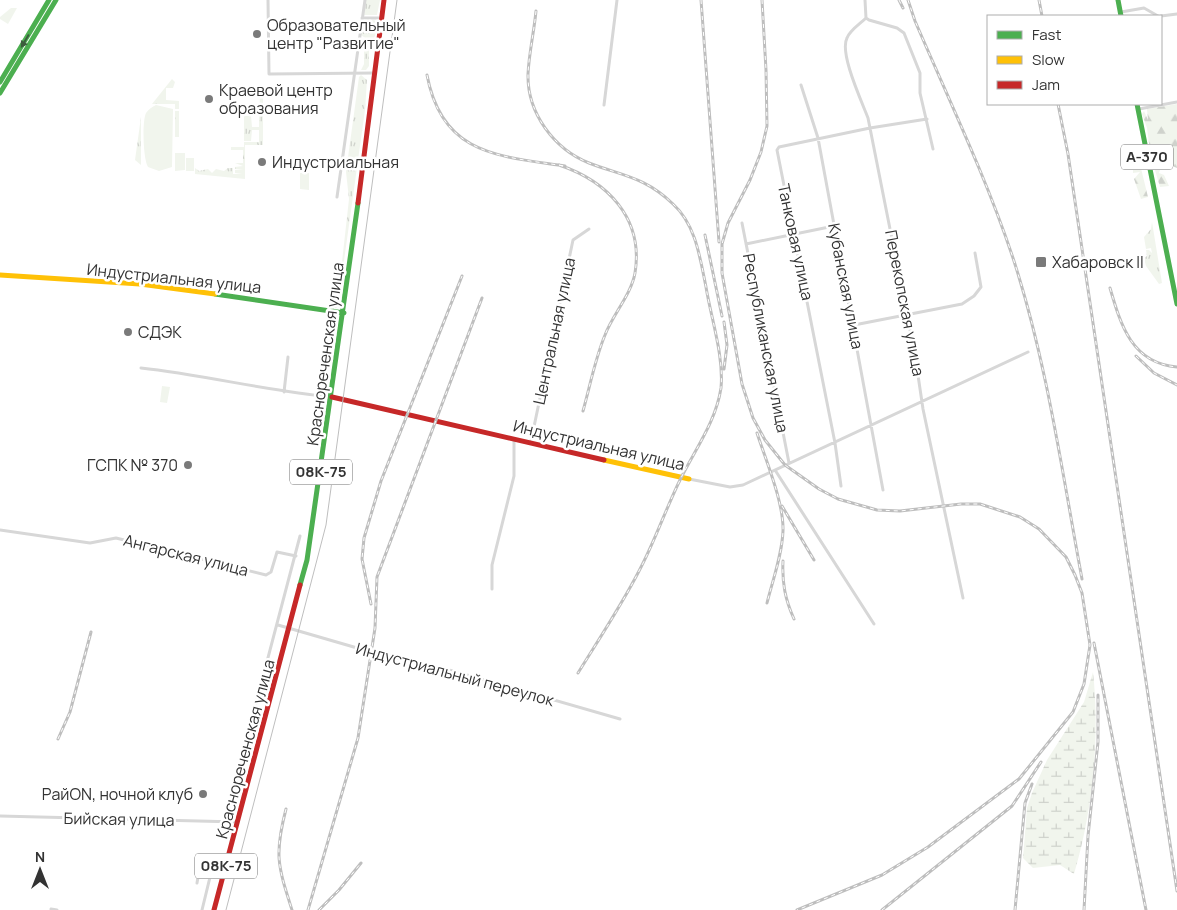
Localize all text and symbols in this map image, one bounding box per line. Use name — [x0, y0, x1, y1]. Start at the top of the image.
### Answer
place label: Образовательный центр "Развитие" — [267, 14, 406, 54]
legend — [987, 15, 1162, 105]
text: Fast — [1032, 24, 1061, 45]
marker: Образовательный центр "Развитие" — [251, 28, 263, 40]
one-way arrow — [20, 34, 29, 47]
text: Slow — [1032, 49, 1065, 70]
text: Jam — [1032, 74, 1060, 95]
place label: Краевой центр образования — [219, 79, 333, 119]
marker: Краевой центр образования — [203, 93, 215, 105]
road number: А-370 — [1121, 144, 1173, 170]
place label: Индустриальная — [272, 151, 399, 173]
marker: Индустриальная — [256, 156, 268, 168]
street label: Танковая улица — [773, 182, 819, 302]
street label: Кубанская улица — [823, 221, 869, 351]
street label: Перекопская улица — [880, 228, 930, 378]
street label: Республиканская улица — [738, 251, 794, 435]
place label: Хабаровск II — [1052, 251, 1144, 273]
street label: Центральная улица — [528, 255, 580, 407]
marker: Хабаровск II — [1034, 255, 1048, 269]
street label: Индустриальная улица — [86, 258, 262, 298]
street label: Краснореченская улица — [301, 261, 349, 447]
place label: СДЭК — [138, 321, 182, 343]
marker: СДЭК — [122, 326, 134, 338]
street label: Индустриальная улица — [511, 415, 687, 475]
place label: ГСПК № 370 — [87, 454, 178, 476]
marker: ГСПК № 370 — [182, 459, 194, 471]
road number: 08К-75 — [290, 460, 352, 484]
street label: Ангарская улица — [121, 529, 251, 581]
street label: Индустриальный переулок — [354, 637, 557, 711]
street label: Краснореченская улица — [210, 657, 280, 841]
place label: РайON, ночной клуб — [42, 783, 193, 805]
marker: РайON, ночной клуб — [197, 788, 209, 800]
street label: Бийская улица — [63, 807, 175, 831]
north arrow — [15, 845, 65, 895]
text: N — [35, 847, 45, 866]
road number: 08К-75 — [195, 854, 257, 878]

